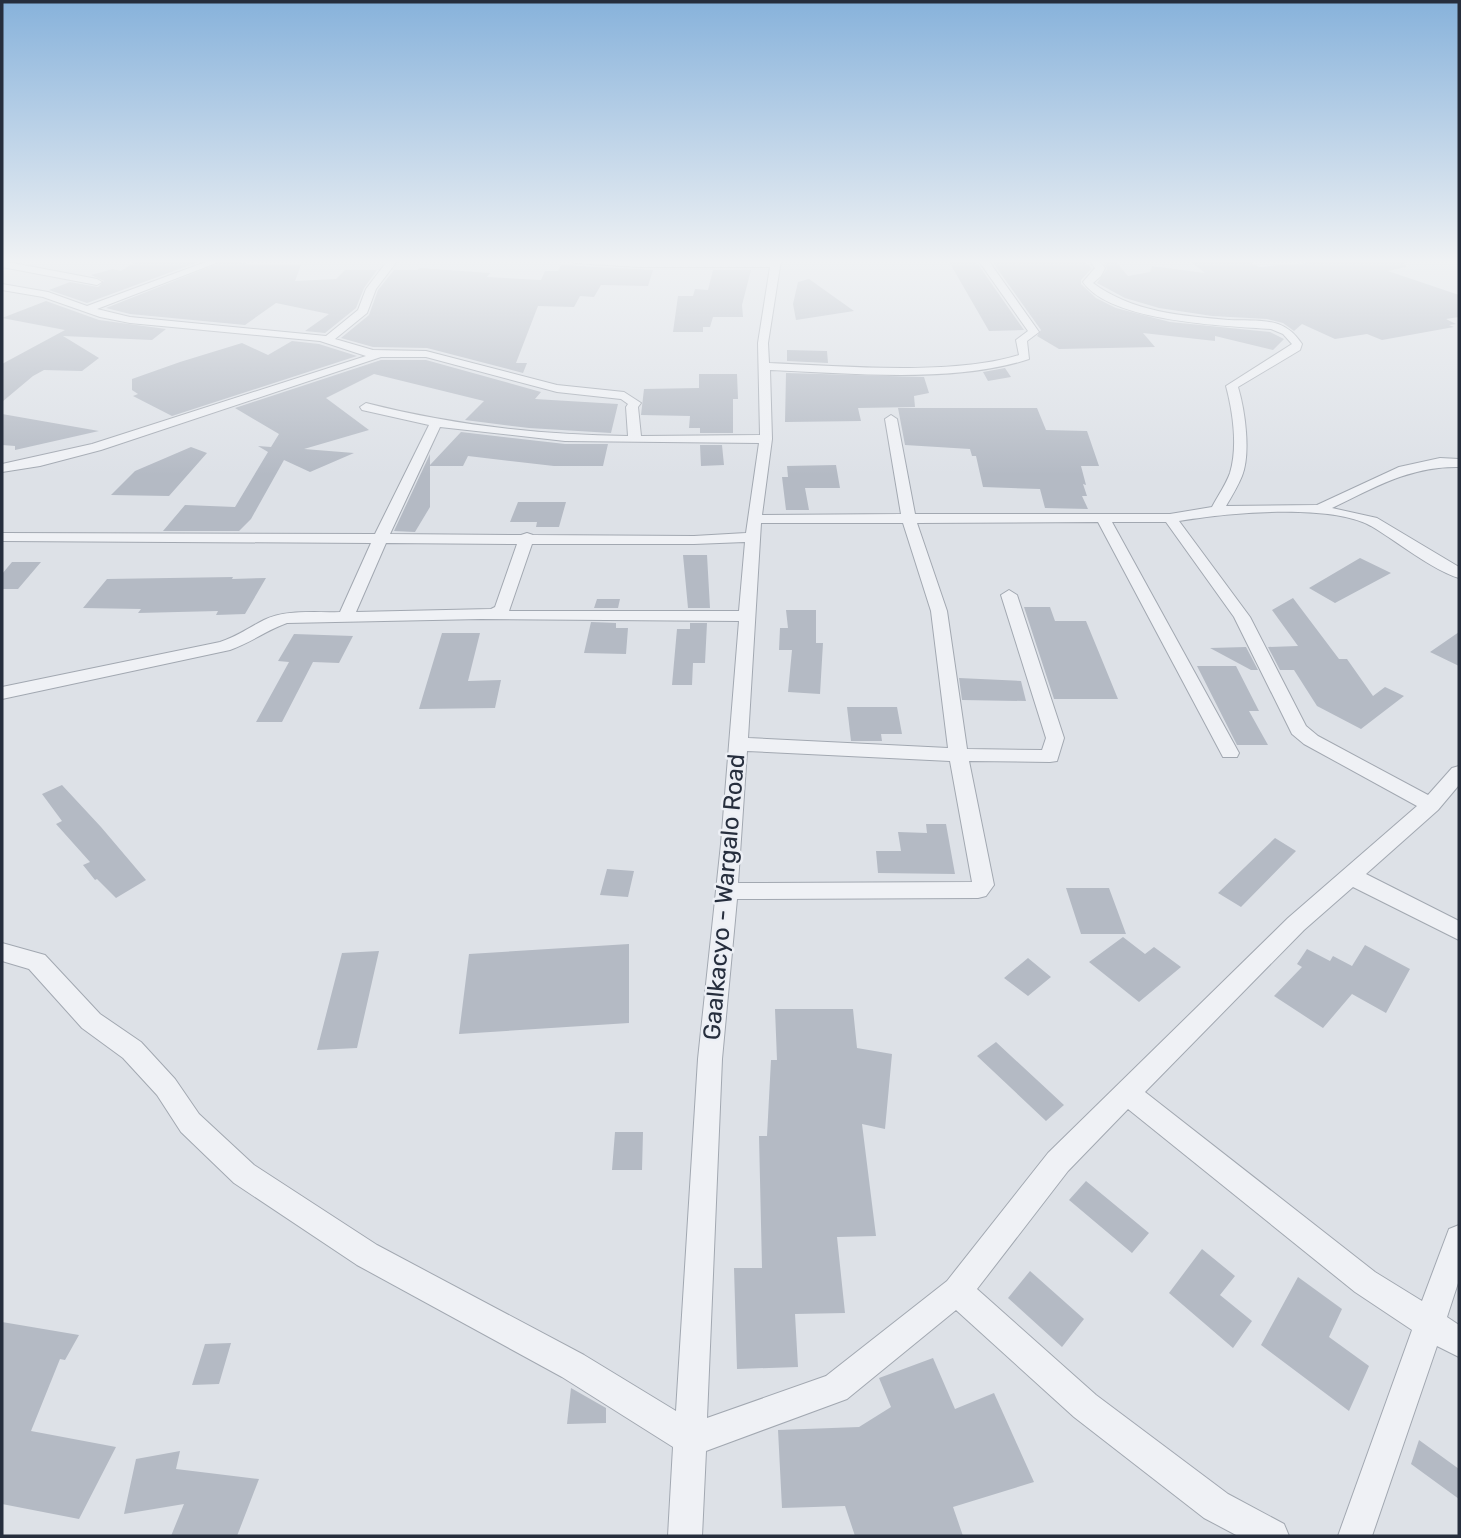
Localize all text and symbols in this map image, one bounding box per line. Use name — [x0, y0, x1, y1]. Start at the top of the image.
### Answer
street label: Gaalkacyo - Wargalo Road — [698, 753, 750, 1041]

